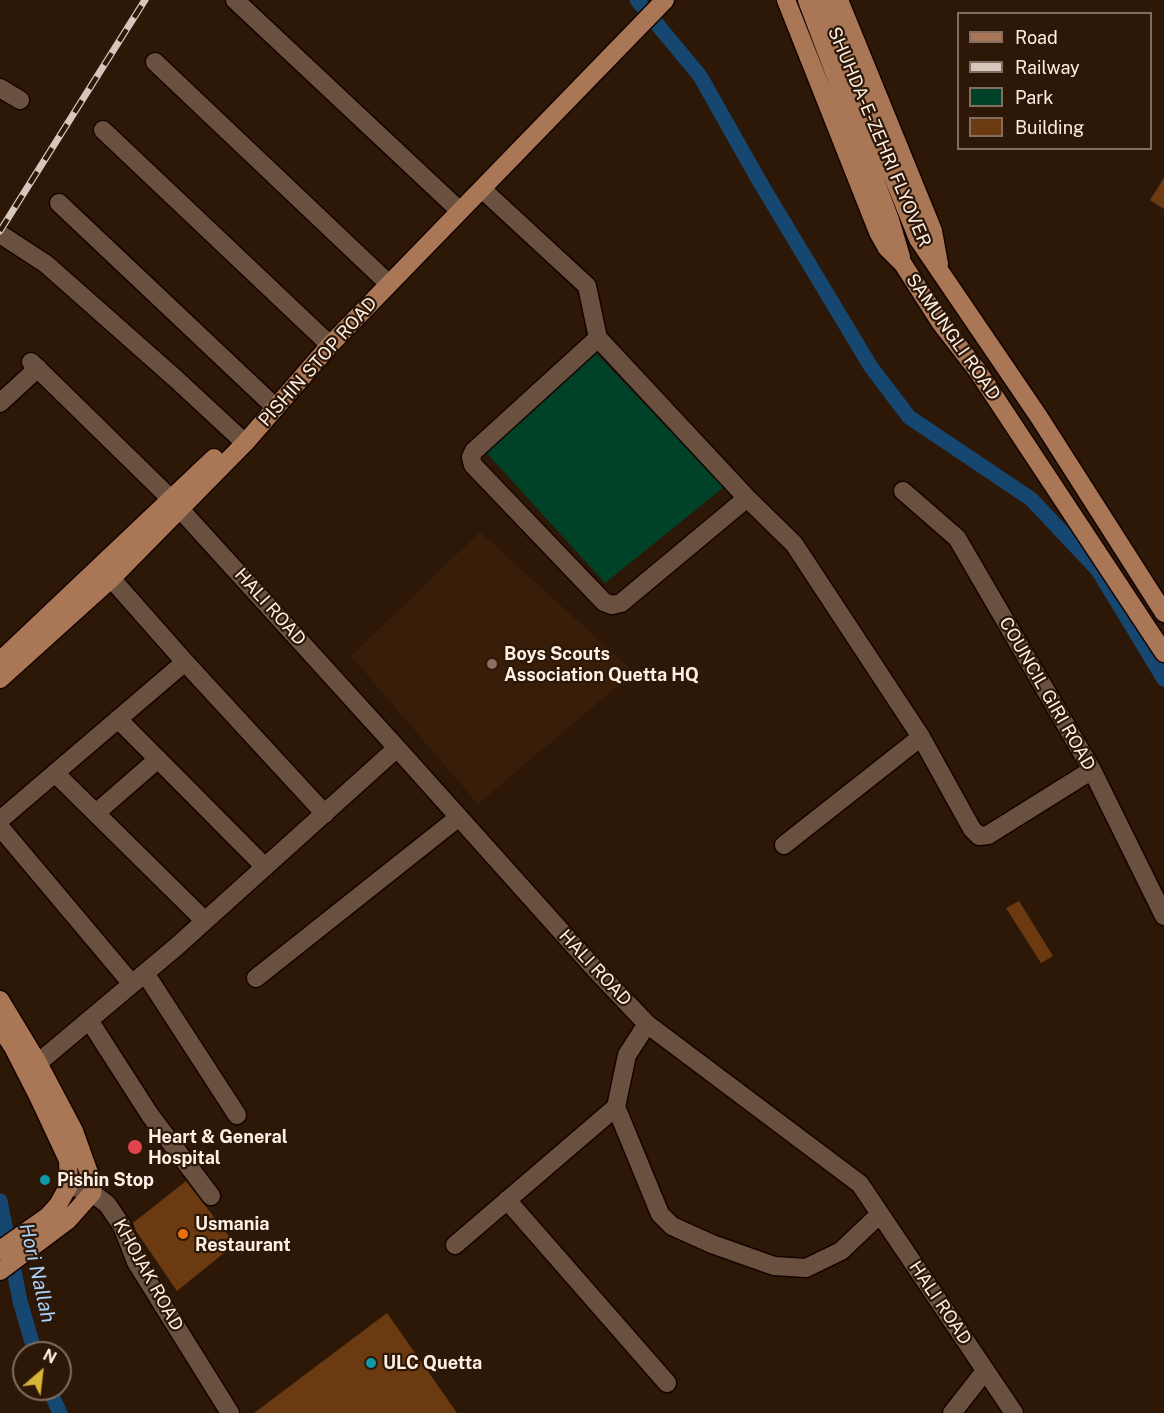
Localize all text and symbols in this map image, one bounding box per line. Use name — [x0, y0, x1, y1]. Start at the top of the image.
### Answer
legend — [957, 12, 1152, 150]
street label: SHUHDA-E-ZEHRI FLYOVER — [823, 24, 935, 250]
text: Road — [1015, 27, 1058, 48]
text: Railway — [1015, 57, 1080, 78]
text: Park — [1015, 87, 1053, 108]
text: Building — [1015, 117, 1084, 138]
street label: SAMUNGLI ROAD — [901, 270, 1005, 404]
street label: PISHIN STOP ROAD — [254, 293, 382, 431]
street label: HALI ROAD — [230, 564, 310, 650]
street label: COUNCIL GIRI ROAD — [994, 613, 1100, 775]
place label: Boys Scouts Association Quetta HQ — [504, 643, 699, 686]
marker: Boys Scouts Association Quetta HQ — [485, 657, 499, 671]
street label: HALI ROAD — [554, 925, 636, 1011]
place label: Heart & General Hospital — [148, 1126, 288, 1168]
marker: Heart & General Hospital — [126, 1138, 144, 1156]
place label: Pishin Stop — [57, 1169, 154, 1191]
marker: Pishin Stop — [38, 1173, 52, 1187]
place label: Usmania Restaurant — [195, 1213, 291, 1256]
street label: KHOJAK ROAD — [108, 1215, 188, 1335]
water label: Hori Nallah — [14, 1221, 60, 1325]
marker: Usmania Restaurant — [176, 1227, 190, 1241]
street label: HALI ROAD — [904, 1257, 976, 1349]
north arrow — [12, 1341, 72, 1401]
text: N — [40, 1345, 60, 1368]
place label: ULC Quetta — [383, 1352, 482, 1374]
marker: ULC Quetta — [364, 1356, 378, 1370]

